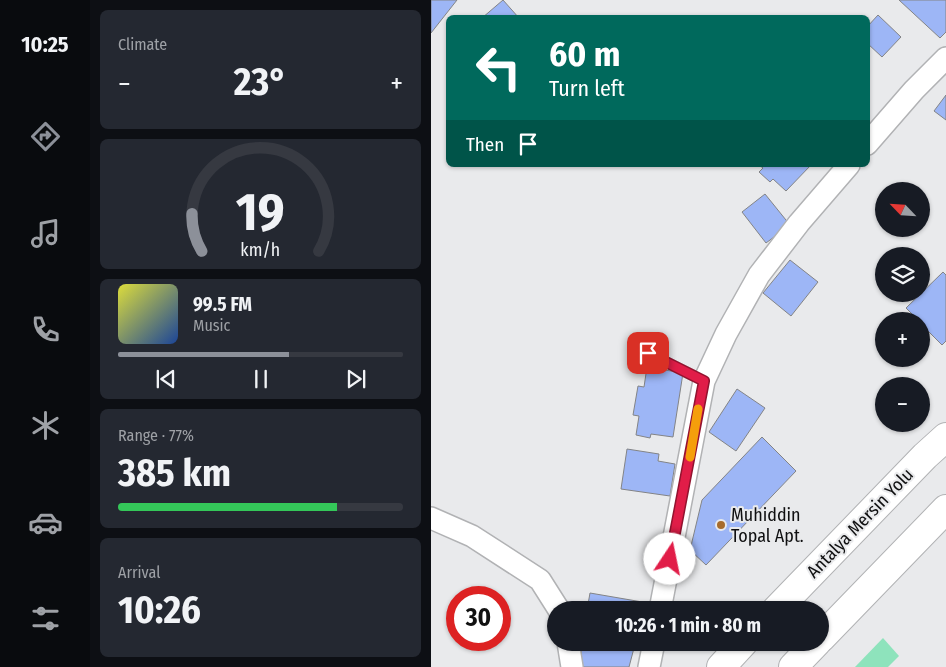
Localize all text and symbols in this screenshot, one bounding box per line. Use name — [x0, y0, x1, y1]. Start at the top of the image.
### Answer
text: 10:25 — [21, 31, 69, 58]
text: 60 m — [549, 33, 620, 75]
text: Climate — [118, 35, 167, 54]
icon: left — [466, 35, 531, 100]
text: 23° — [234, 59, 287, 105]
text: − — [118, 67, 131, 100]
text: + — [390, 67, 403, 100]
text: Turn left — [549, 75, 625, 102]
icon: directions — [28, 119, 63, 154]
icon: arrive — [514, 130, 542, 158]
text: Then — [466, 133, 504, 156]
text: 19 — [236, 181, 285, 244]
north arrow — [875, 182, 930, 238]
map controls — [875, 182, 930, 432]
icon: music — [28, 216, 63, 251]
text: km/h — [241, 239, 280, 261]
button: layers — [875, 247, 930, 302]
text: 99.5 FM — [193, 293, 252, 316]
icon: phone — [28, 312, 63, 347]
button: + — [875, 312, 930, 367]
text: Music — [193, 316, 230, 335]
pin — [627, 332, 669, 374]
icon: arrive — [634, 339, 662, 367]
icon: previous — [152, 365, 180, 393]
icon: pause — [247, 365, 275, 393]
icon: next — [342, 365, 370, 393]
button: − — [875, 377, 930, 432]
icon: climate — [28, 408, 63, 443]
text: Range · 77% — [118, 426, 194, 445]
text: 385 km — [118, 450, 231, 496]
street label: Antalya Mersin Yolu — [802, 464, 918, 582]
place label: Muhiddin Topal Apt. — [731, 504, 804, 547]
icon: car — [28, 505, 63, 540]
marker: Muhiddin Topal Apt. — [715, 519, 727, 531]
position arrow — [643, 532, 695, 584]
text: Arrival — [118, 563, 160, 582]
speed limit sign: 30 — [446, 586, 511, 651]
text: 10:26 — [118, 587, 201, 633]
icon: filters — [28, 601, 63, 636]
text: 10:26 · 1 min · 80 m — [615, 614, 761, 637]

